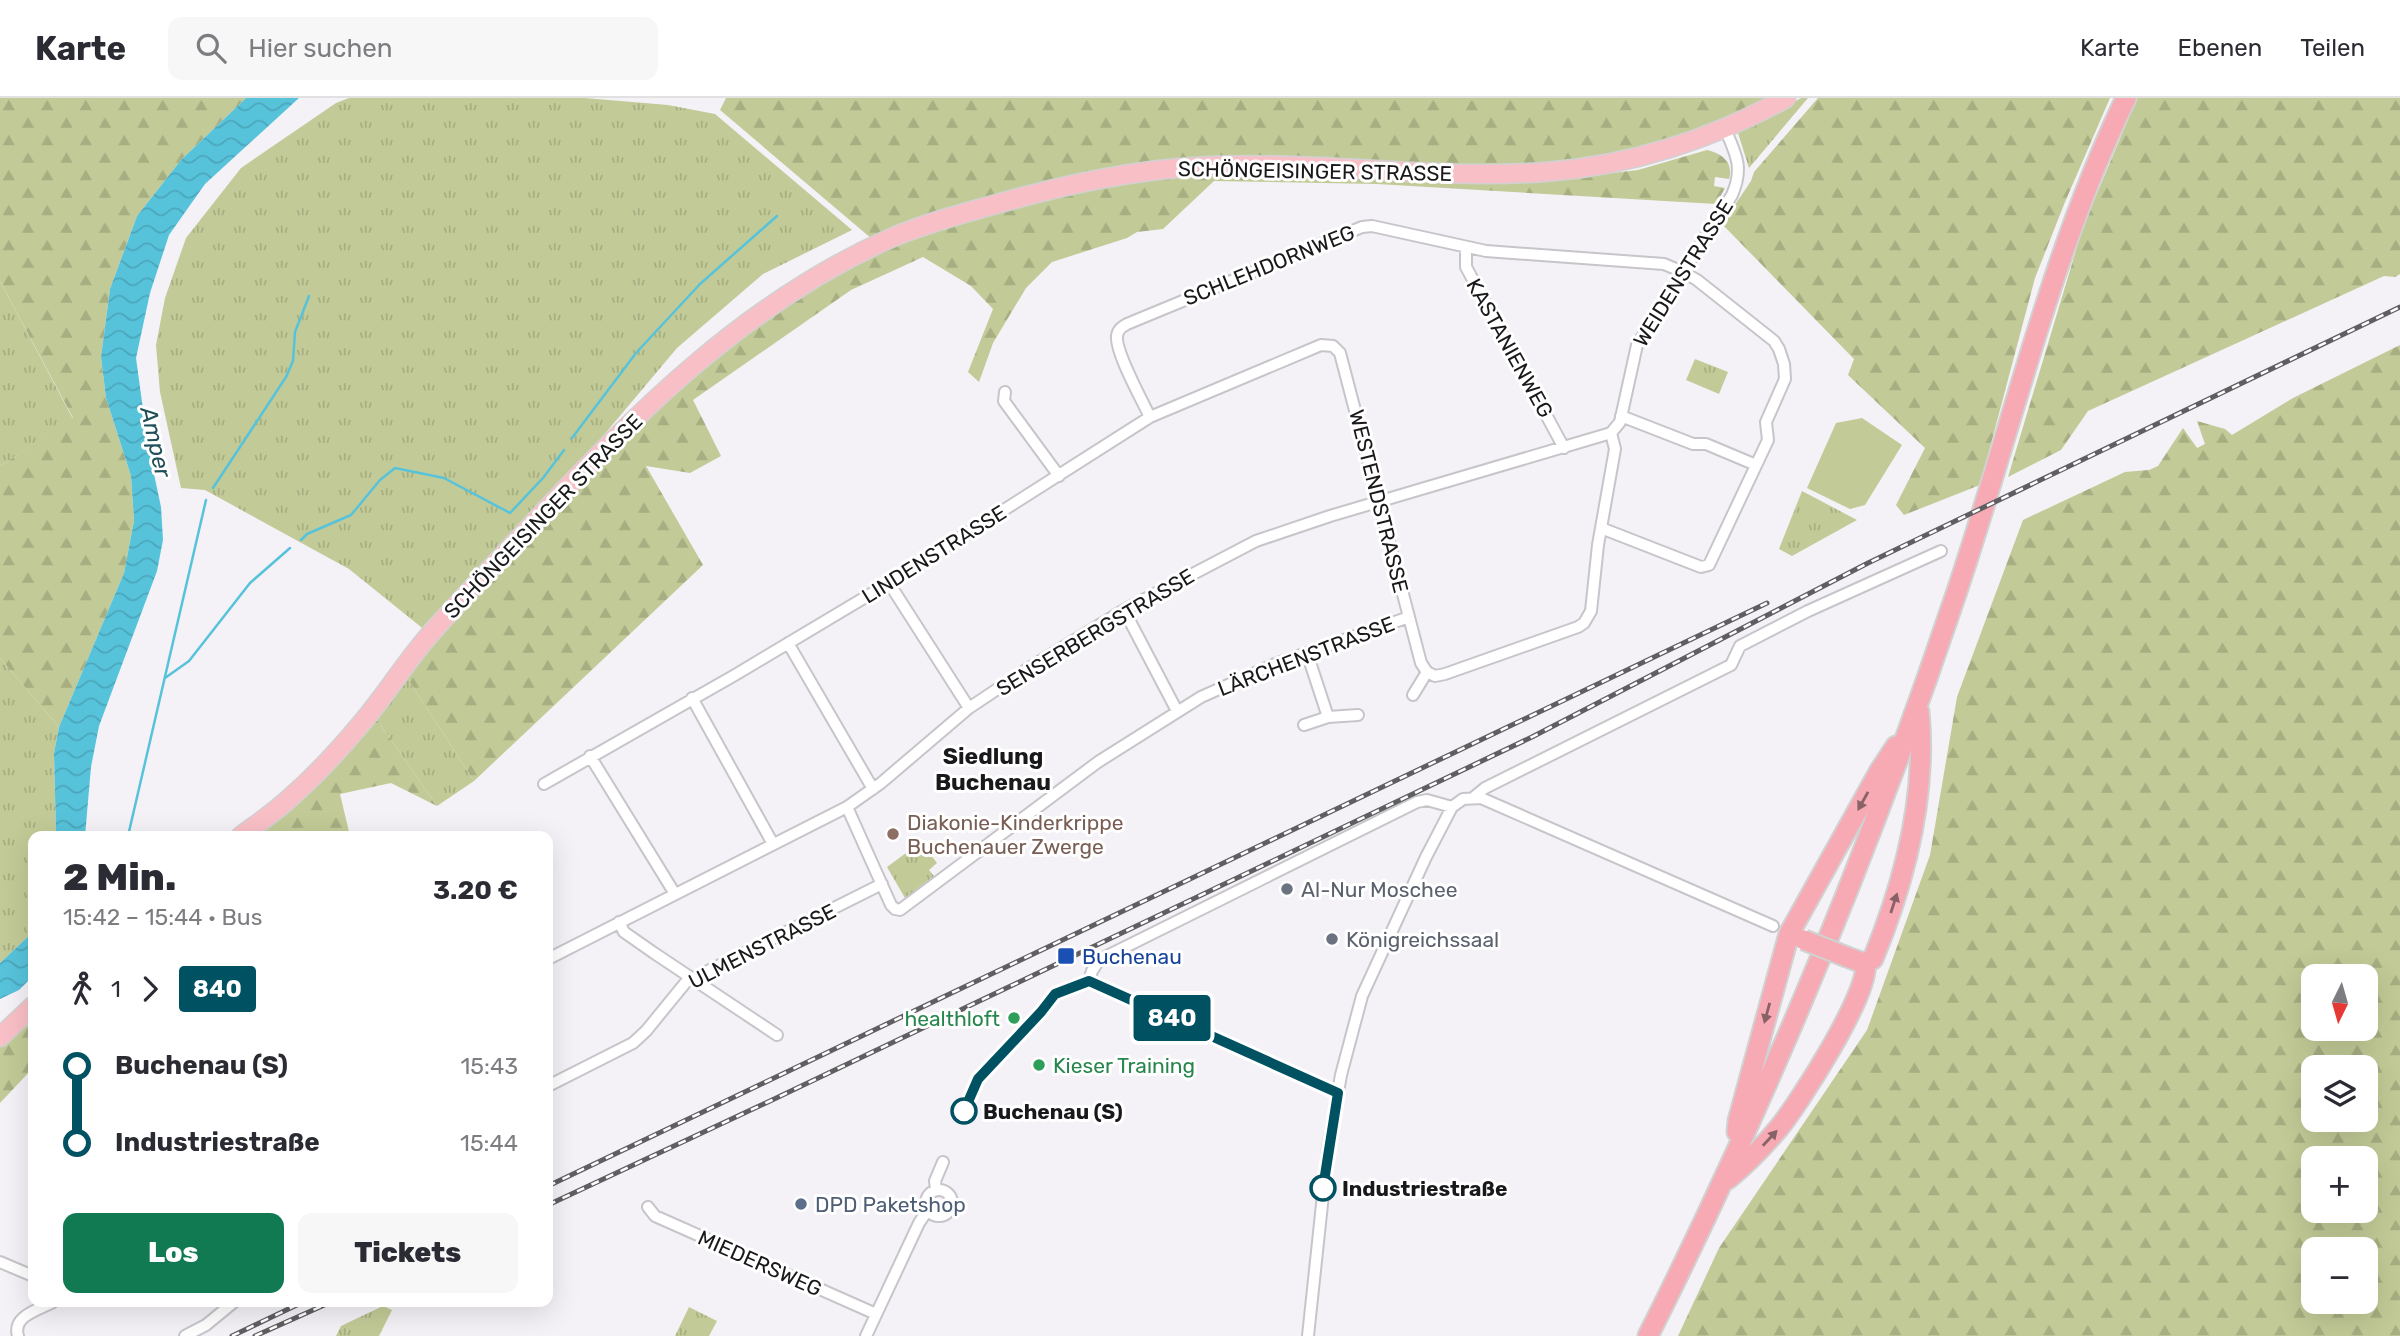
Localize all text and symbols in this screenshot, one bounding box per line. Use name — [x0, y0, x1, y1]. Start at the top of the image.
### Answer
search box — [168, 17, 658, 80]
text: Karte — [35, 29, 126, 68]
icon: search — [192, 29, 230, 67]
text: Hier suchen — [248, 33, 393, 64]
text: Karte — [2080, 34, 2140, 62]
text: Ebenen — [2178, 34, 2262, 62]
text: Teilen — [2300, 34, 2365, 62]
street label: SCHÖNGEISINGER STRASSE — [1178, 156, 1452, 186]
street label: WEIDENSTRASSE — [1628, 195, 1738, 351]
street label: SCHLEHDORNWEG — [1180, 219, 1358, 311]
street label: KASTANIENWEG — [1461, 274, 1559, 422]
water label: Amper — [134, 403, 178, 481]
street label: WESTENDSTRASSE — [1344, 407, 1414, 595]
street label: SCHÖNGEISINGER STRASSE — [439, 409, 647, 623]
street label: LINDENSTRASSE — [857, 500, 1011, 608]
street label: SENSERBERGSTRASSE — [992, 563, 1198, 701]
street label: LÄRCHENSTRASSE — [1214, 611, 1398, 701]
district label: Siedlung Buchenau — [935, 742, 1051, 796]
one-way arrow — [1857, 791, 1869, 810]
place label: Diakonie-Kinderkrippe Buchenauer Zwerge — [907, 810, 1123, 859]
marker: Diakonie-Kinderkrippe Buchenauer Zwerge — [885, 826, 901, 842]
text: 2 Min. — [63, 854, 176, 900]
text: 3.20 € — [433, 875, 518, 906]
place label: Al-Nur Moschee — [1301, 877, 1457, 902]
marker: Al-Nur Moschee — [1279, 881, 1295, 897]
one-way arrow — [1889, 892, 1900, 913]
street label: ULMENSTRASSE — [684, 898, 840, 994]
text: 15:42 – 15:44 · Bus — [63, 903, 262, 931]
place label: Königreichssaal — [1346, 927, 1499, 952]
marker: Königreichssaal — [1324, 931, 1340, 947]
place label: Buchenau — [1082, 944, 1182, 969]
marker: Buchenau — [1056, 946, 1076, 966]
north arrow — [2301, 964, 2378, 1041]
map controls — [2301, 964, 2378, 1314]
icon: walk — [63, 970, 101, 1008]
icon: forward — [131, 970, 169, 1008]
text: 1 — [111, 975, 121, 1003]
text: 840 — [193, 975, 242, 1003]
line badge: 840 — [1132, 995, 1212, 1041]
one-way arrow — [1761, 1003, 1772, 1025]
text: 840 — [1148, 1004, 1196, 1032]
place label: healthloft — [904, 1006, 1000, 1031]
marker: healthloft — [1006, 1010, 1022, 1026]
text: Buchenau (S) — [115, 1050, 288, 1081]
text: 15:43 — [461, 1052, 518, 1080]
place label: Kieser Training — [1053, 1053, 1195, 1078]
button: layers — [2301, 1055, 2378, 1132]
marker: Kieser Training — [1031, 1057, 1047, 1073]
marker: Buchenau (S) — [951, 1098, 977, 1124]
place label: Buchenau (S) — [983, 1099, 1123, 1124]
text: Industriestraße — [115, 1127, 320, 1158]
text: 15:44 — [460, 1129, 518, 1157]
one-way arrow — [1761, 1130, 1777, 1147]
button: + — [2301, 1146, 2378, 1223]
marker: Industriestraße — [1310, 1175, 1336, 1201]
place label: Industriestraße — [1342, 1176, 1507, 1201]
place label: DPD Paketshop — [815, 1192, 966, 1217]
marker: DPD Paketshop — [793, 1196, 809, 1212]
button: Los — [63, 1213, 284, 1293]
button: Tickets — [298, 1213, 518, 1293]
street label: MIEDERSWEG — [694, 1225, 826, 1301]
button: − — [2301, 1237, 2378, 1314]

